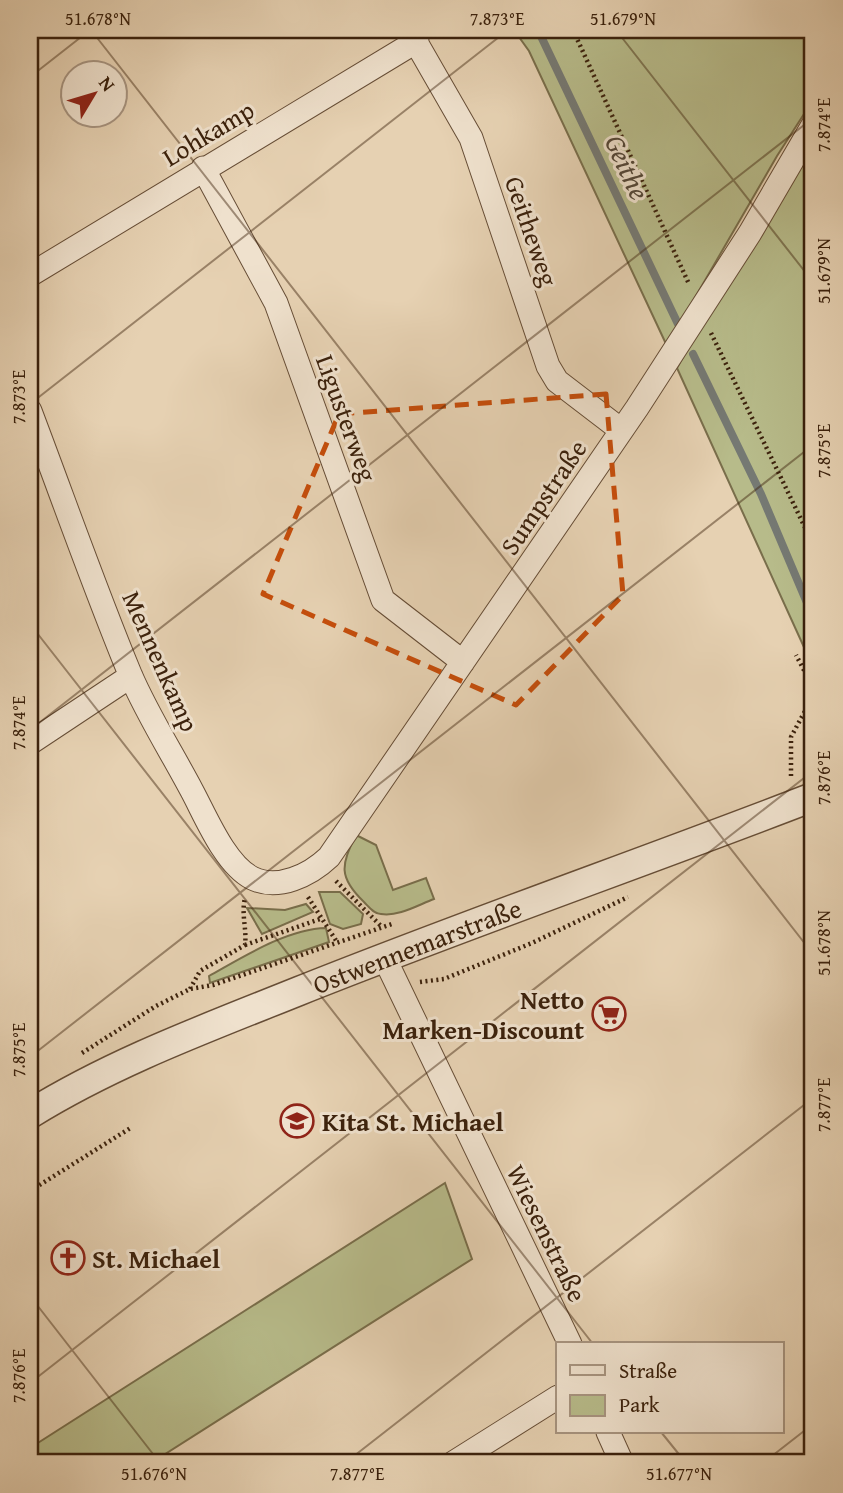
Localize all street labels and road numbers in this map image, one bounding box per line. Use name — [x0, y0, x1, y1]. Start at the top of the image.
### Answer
street label: Lohkamp — [155, 90, 261, 176]
street label: Geitheweg — [495, 171, 569, 291]
street label: Ligusterweg — [306, 349, 388, 487]
street label: Sumpstraße — [490, 431, 596, 563]
street label: Mennenkamp — [113, 584, 209, 738]
street label: Ostwennemarstraße — [307, 888, 527, 1004]
street label: Wiesenstraße — [497, 1158, 597, 1308]

